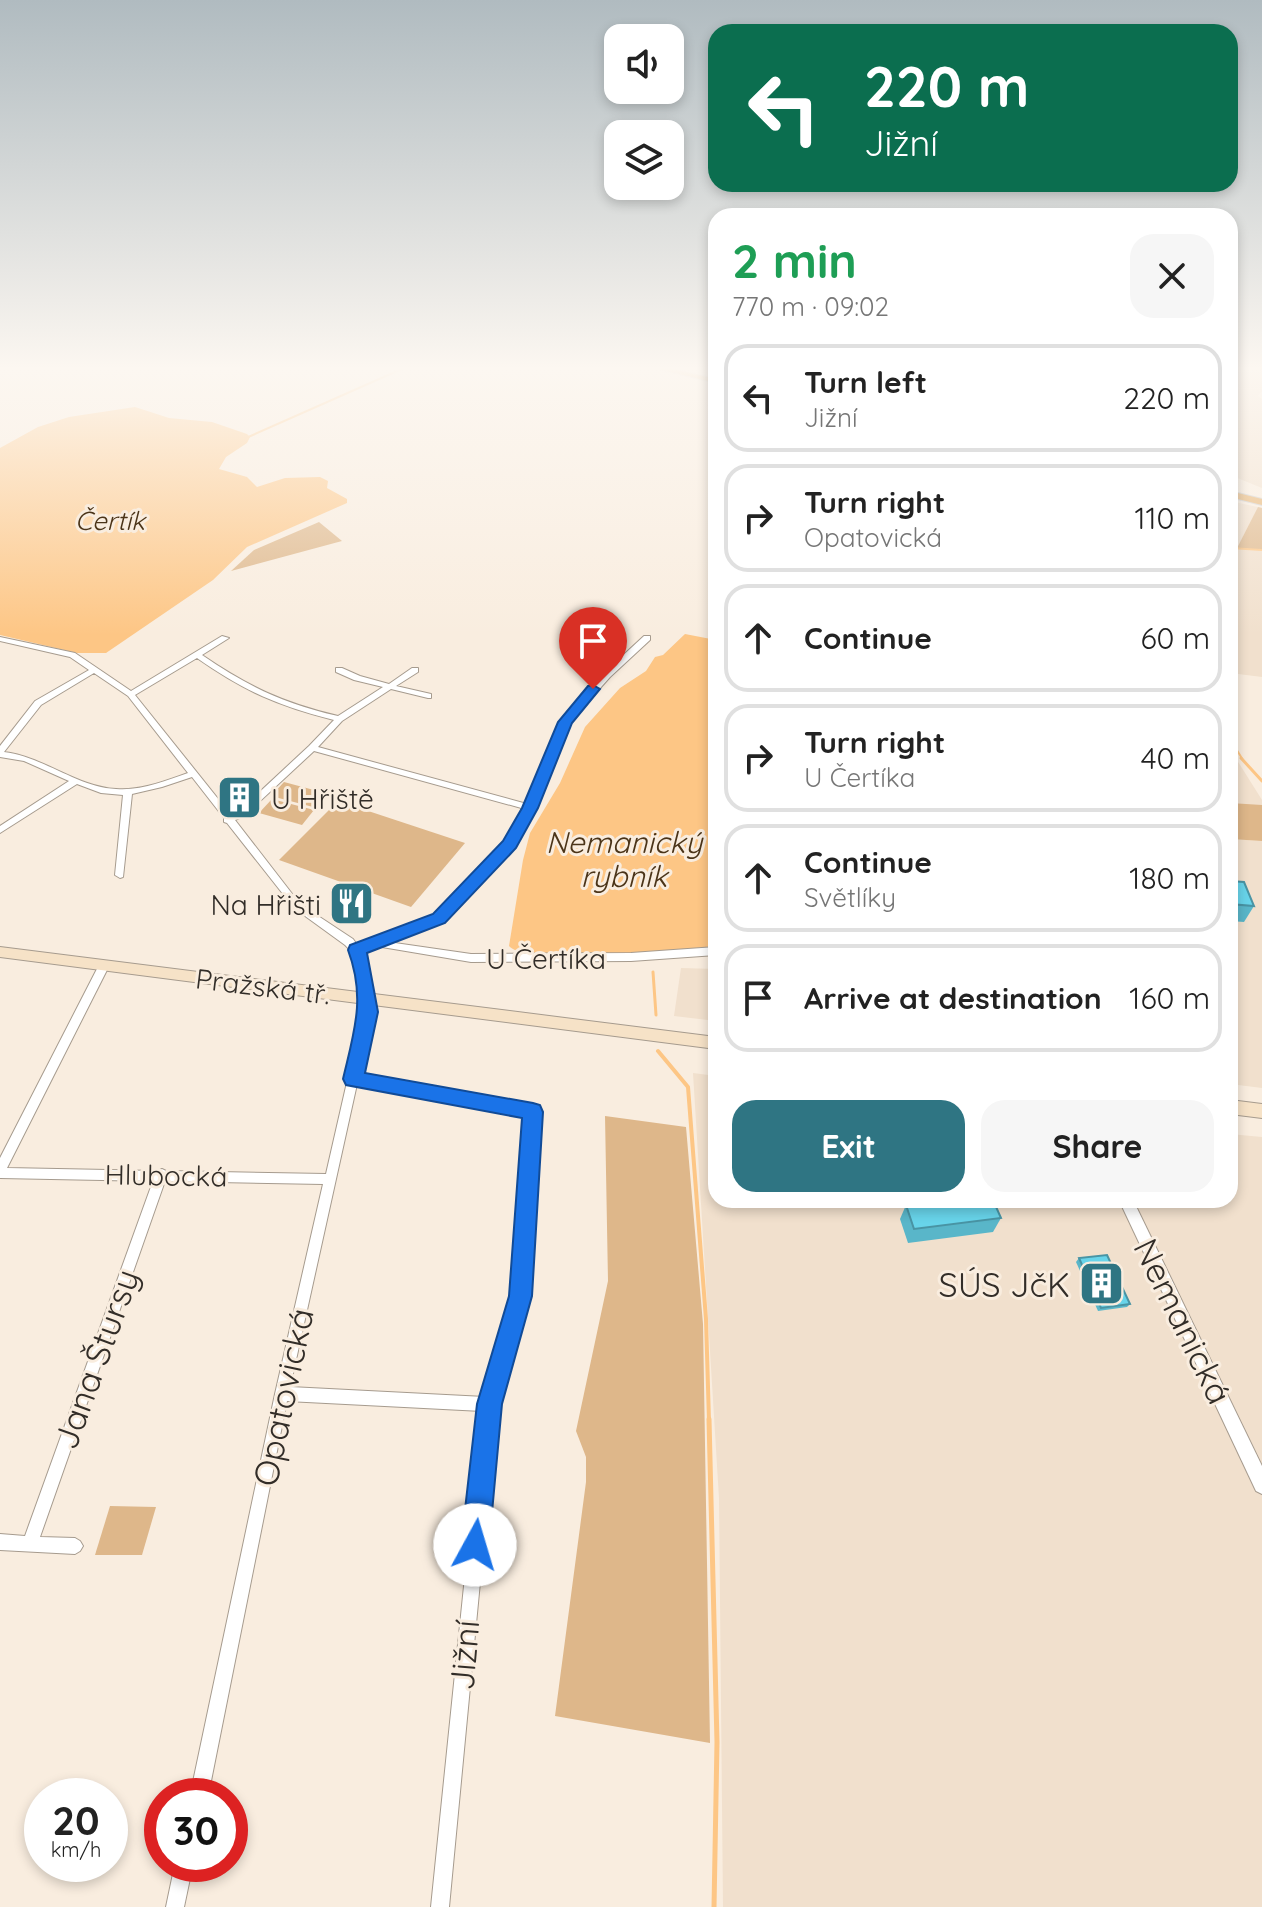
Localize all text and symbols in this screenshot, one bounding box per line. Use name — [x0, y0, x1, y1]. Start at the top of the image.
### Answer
map controls — [604, 24, 684, 200]
button: sound — [604, 24, 684, 104]
text: 220 m — [864, 51, 1029, 121]
icon: left — [732, 56, 836, 160]
button: layers — [604, 120, 684, 200]
text: Jižní — [864, 120, 938, 165]
text: 2 min — [732, 230, 857, 290]
button: close — [1130, 234, 1214, 318]
text: 770 m · 09:02 — [732, 290, 889, 323]
text: Turn left — [804, 363, 927, 401]
icon: left — [736, 376, 780, 420]
text: 220 m — [1123, 379, 1210, 417]
text: Jižní — [804, 401, 857, 434]
text: Turn right — [804, 483, 945, 521]
icon: right — [736, 496, 780, 540]
text: 110 m — [1134, 499, 1210, 537]
water label: Čertík — [75, 504, 147, 537]
text: Opatovická — [804, 521, 942, 554]
pin — [559, 607, 627, 689]
icon: ahead — [736, 616, 780, 660]
icon: arrive — [571, 619, 615, 663]
text: Continue — [804, 619, 932, 657]
text: 60 m — [1140, 619, 1210, 657]
text: Turn right — [804, 723, 945, 761]
icon: right — [736, 736, 780, 780]
text: 40 m — [1141, 739, 1210, 777]
text: U Čertíka — [804, 761, 915, 794]
building icon: U Hřiště — [216, 774, 264, 822]
place label: U Hřiště — [271, 781, 374, 816]
water label: Nemanický rybník — [546, 823, 704, 895]
text: Continue — [804, 843, 932, 881]
icon: ahead — [736, 856, 780, 900]
text: 180 m — [1129, 859, 1210, 897]
restaurant icon: Na Hřišti — [328, 880, 376, 928]
text: Světlíky — [804, 881, 896, 914]
place label: Na Hřišti — [210, 887, 321, 922]
street label: U Čertíka — [486, 941, 606, 976]
street label: Pražská tř. — [194, 960, 332, 1012]
icon: arrive — [736, 976, 780, 1020]
text: Arrive at destination — [804, 979, 1102, 1017]
text: 160 m — [1129, 979, 1210, 1017]
button: Exit — [732, 1100, 965, 1192]
button: Share — [981, 1100, 1214, 1192]
street label: Hlubocká — [104, 1156, 228, 1194]
street label: Nemanická — [1124, 1231, 1242, 1411]
building icon: SÚS JčK — [1077, 1260, 1125, 1308]
street label: Jana Štursy — [44, 1263, 148, 1455]
place label: SÚS JčK — [939, 1263, 1070, 1306]
street label: Opatovická — [243, 1304, 323, 1490]
position arrow — [433, 1503, 517, 1587]
street label: Jižní — [440, 1618, 489, 1692]
speed limit sign: 30 — [144, 1778, 248, 1882]
text: 20 — [52, 1795, 100, 1845]
text: km/h — [51, 1837, 101, 1862]

